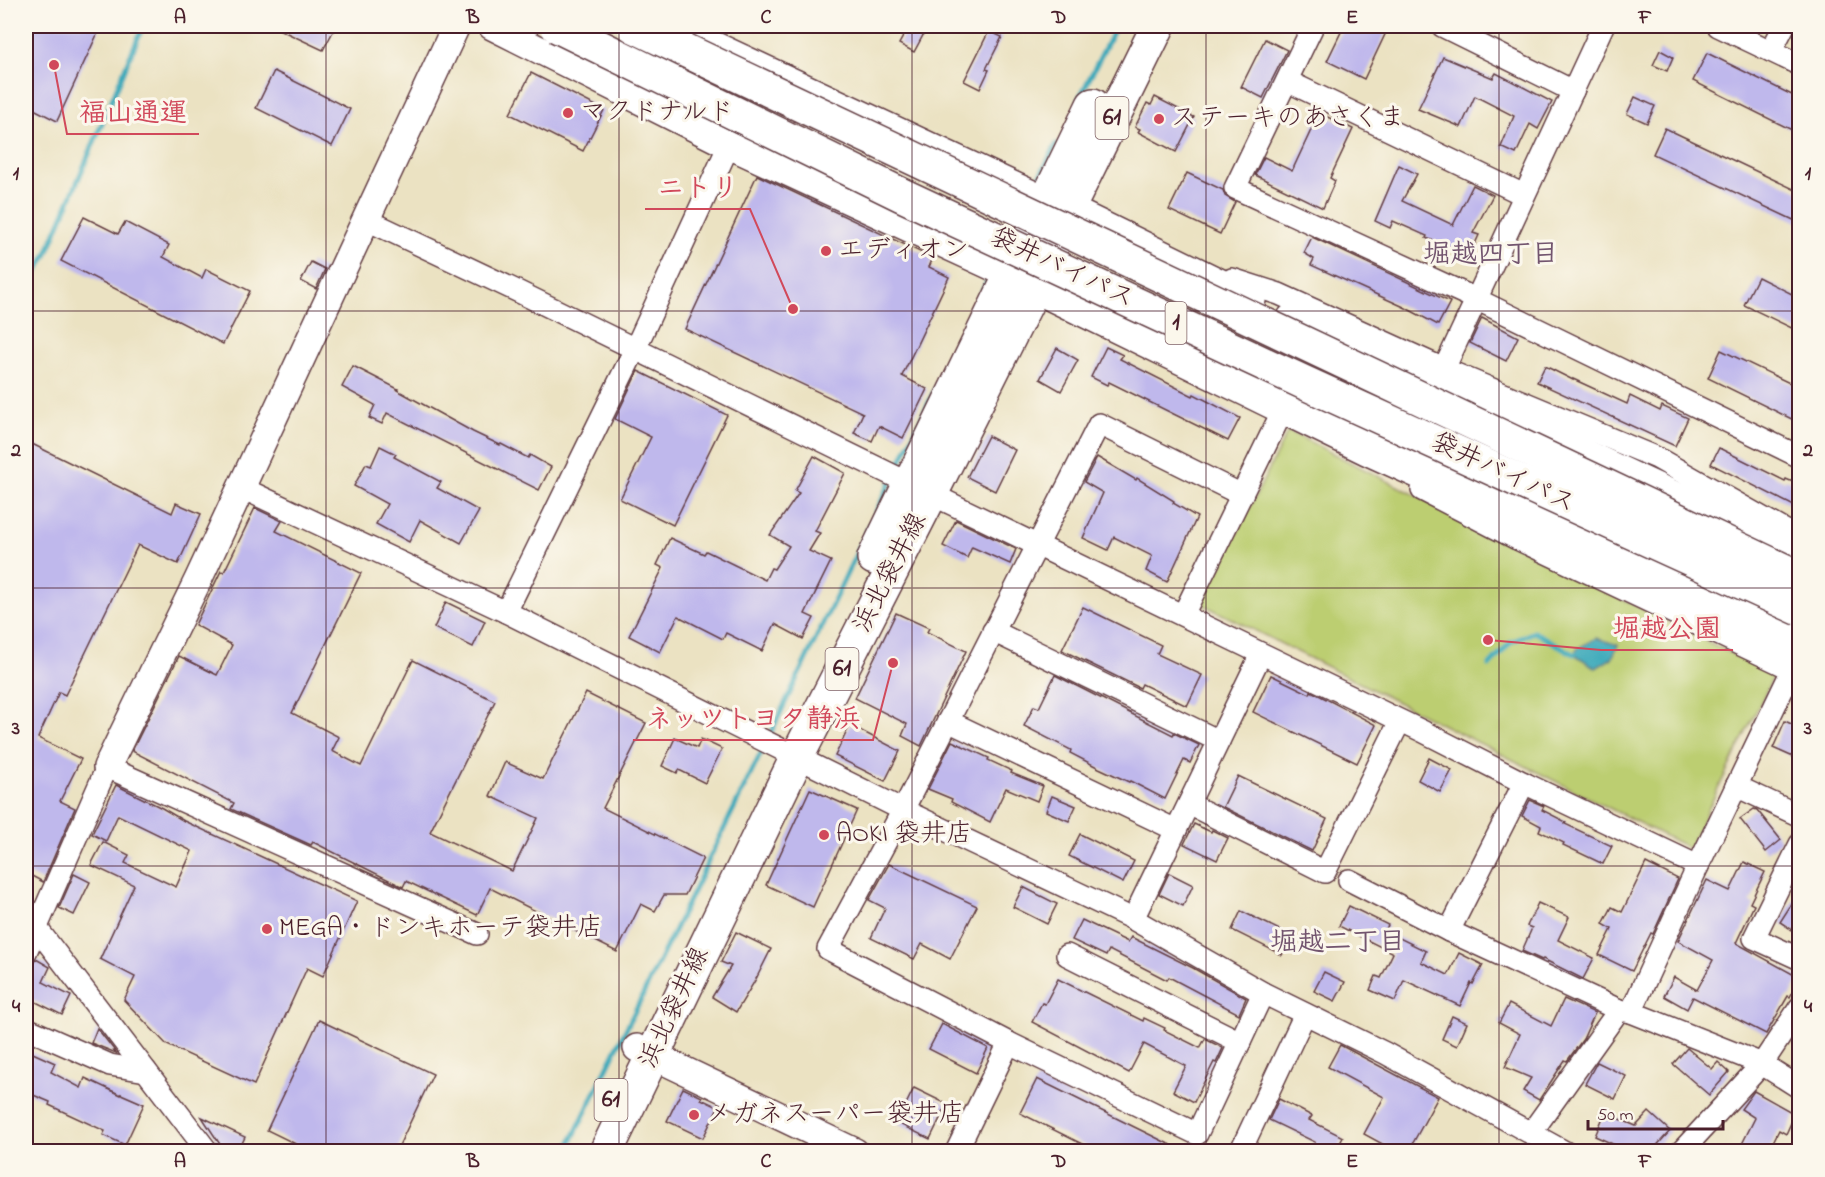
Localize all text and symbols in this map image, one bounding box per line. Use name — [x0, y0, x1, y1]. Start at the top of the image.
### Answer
text: A — [174, 4, 186, 33]
text: B — [465, 4, 480, 33]
text: C — [761, 4, 772, 33]
text: D — [1051, 4, 1066, 33]
text: E — [1346, 4, 1358, 33]
text: F — [1638, 4, 1652, 33]
callout: 福山通運 — [67, 89, 199, 134]
place label: マクドナルド — [580, 94, 734, 132]
text: 福山通運 — [79, 95, 187, 134]
road number: 61 — [1096, 97, 1128, 139]
place label: ステーキのあさくま — [1171, 100, 1405, 138]
marker: マクドナルド — [561, 106, 575, 120]
marker: ステーキのあさくま — [1152, 112, 1166, 126]
text: 1 — [13, 160, 20, 189]
text: 1 — [1805, 160, 1812, 189]
callout: ニトリ — [645, 164, 750, 209]
text: ニトリ — [658, 170, 739, 209]
street label: 袋井バイパス — [984, 219, 1140, 319]
place label: エディオン — [838, 232, 969, 270]
district label: 堀越四丁目 — [1424, 236, 1559, 275]
marker: エディオン — [819, 244, 833, 258]
road number: 1 — [1166, 302, 1186, 344]
street label: 袋井バイパス — [1425, 424, 1581, 524]
text: 2 — [10, 437, 21, 466]
text: 2 — [1802, 437, 1813, 466]
street label: 浜北袋井線 — [845, 506, 937, 640]
callout: 堀越公園 — [1601, 605, 1733, 650]
text: 堀越公園 — [1613, 611, 1721, 650]
road number: 61 — [826, 648, 858, 690]
callout: ネッツトヨタ静浜 — [633, 695, 873, 740]
text: ネッツトヨタ静浜 — [646, 701, 860, 740]
text: 3 — [11, 715, 20, 744]
text: 3 — [1803, 715, 1812, 744]
place label: AOKI 袋井店 — [836, 816, 972, 854]
marker: AOKI 袋井店 — [817, 828, 831, 842]
place label: MEGA・ドンキホーテ袋井店 — [279, 910, 603, 948]
marker: MEGA・ドンキホーテ袋井店 — [260, 922, 274, 936]
district label: 堀越二丁目 — [1271, 924, 1406, 963]
street label: 浜北袋井線 — [630, 941, 720, 1075]
text: 4 — [12, 993, 21, 1022]
text: 4 — [1804, 993, 1813, 1022]
road number: 61 — [594, 1079, 628, 1121]
scale bar — [1588, 1093, 1723, 1131]
place label: メガネスーパー袋井店 — [706, 1096, 964, 1134]
text: 50 m — [1597, 1103, 1634, 1129]
marker: メガネスーパー袋井店 — [687, 1108, 701, 1122]
text: A — [174, 1148, 186, 1177]
text: B — [465, 1148, 480, 1177]
text: C — [761, 1148, 772, 1177]
text: D — [1051, 1148, 1066, 1177]
text: E — [1346, 1148, 1358, 1177]
text: F — [1638, 1148, 1652, 1177]

